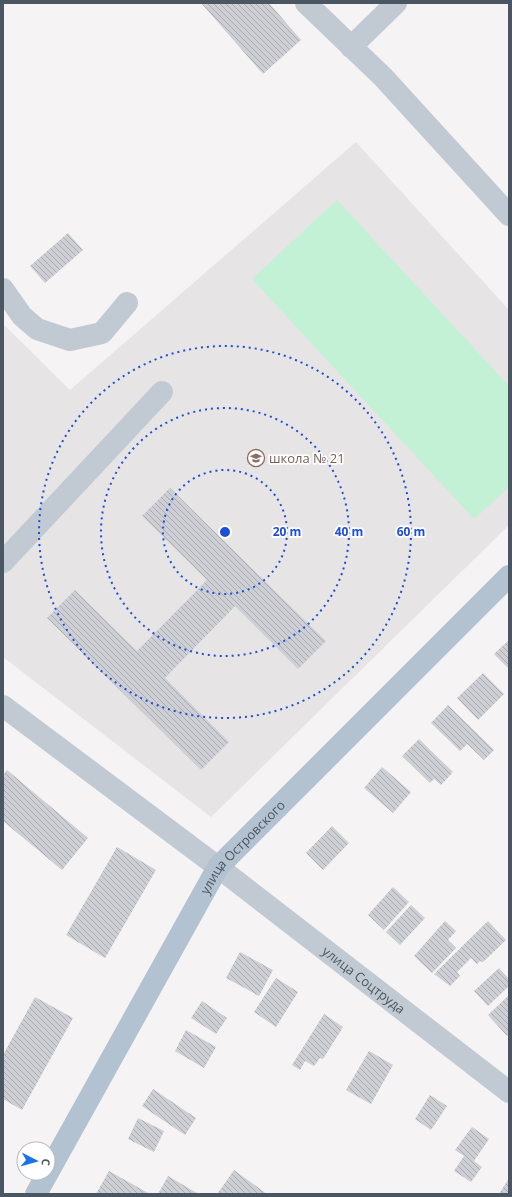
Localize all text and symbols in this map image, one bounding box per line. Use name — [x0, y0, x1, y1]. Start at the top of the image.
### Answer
school or university icon: школа № 21 — [246, 448, 266, 468]
place label: школа № 21 — [269, 449, 345, 467]
text: 20 m — [273, 523, 301, 540]
text: 40 m — [335, 523, 363, 540]
text: 60 m — [397, 523, 425, 540]
centre of rings — [218, 525, 232, 539]
street label: улица Островского — [196, 796, 289, 897]
street label: улица Соцтруда — [319, 942, 409, 1018]
north arrow — [16, 1141, 56, 1181]
text: С — [39, 1158, 54, 1166]

